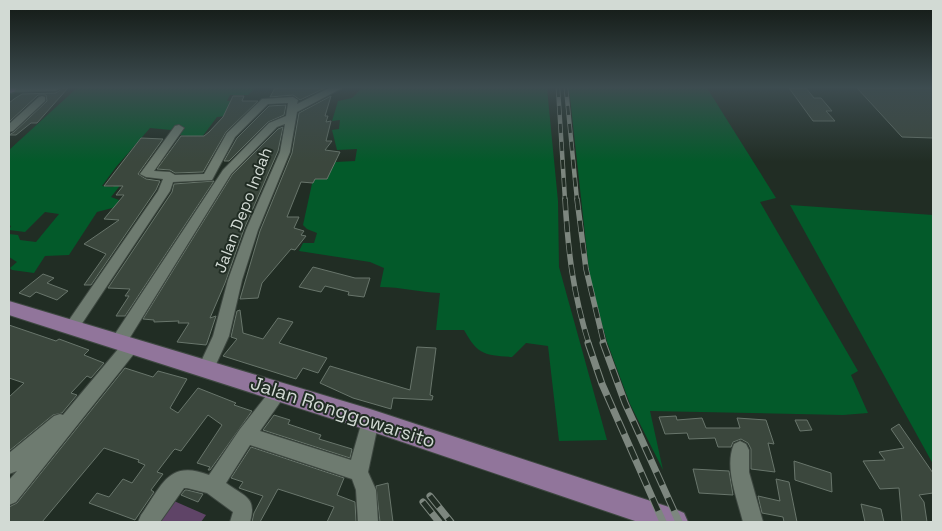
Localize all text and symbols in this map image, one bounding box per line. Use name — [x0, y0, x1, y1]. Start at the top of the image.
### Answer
street label: Jalan Depo Indah — [209, 144, 277, 276]
street label: Jalan Ronggowarsito — [247, 370, 439, 454]

